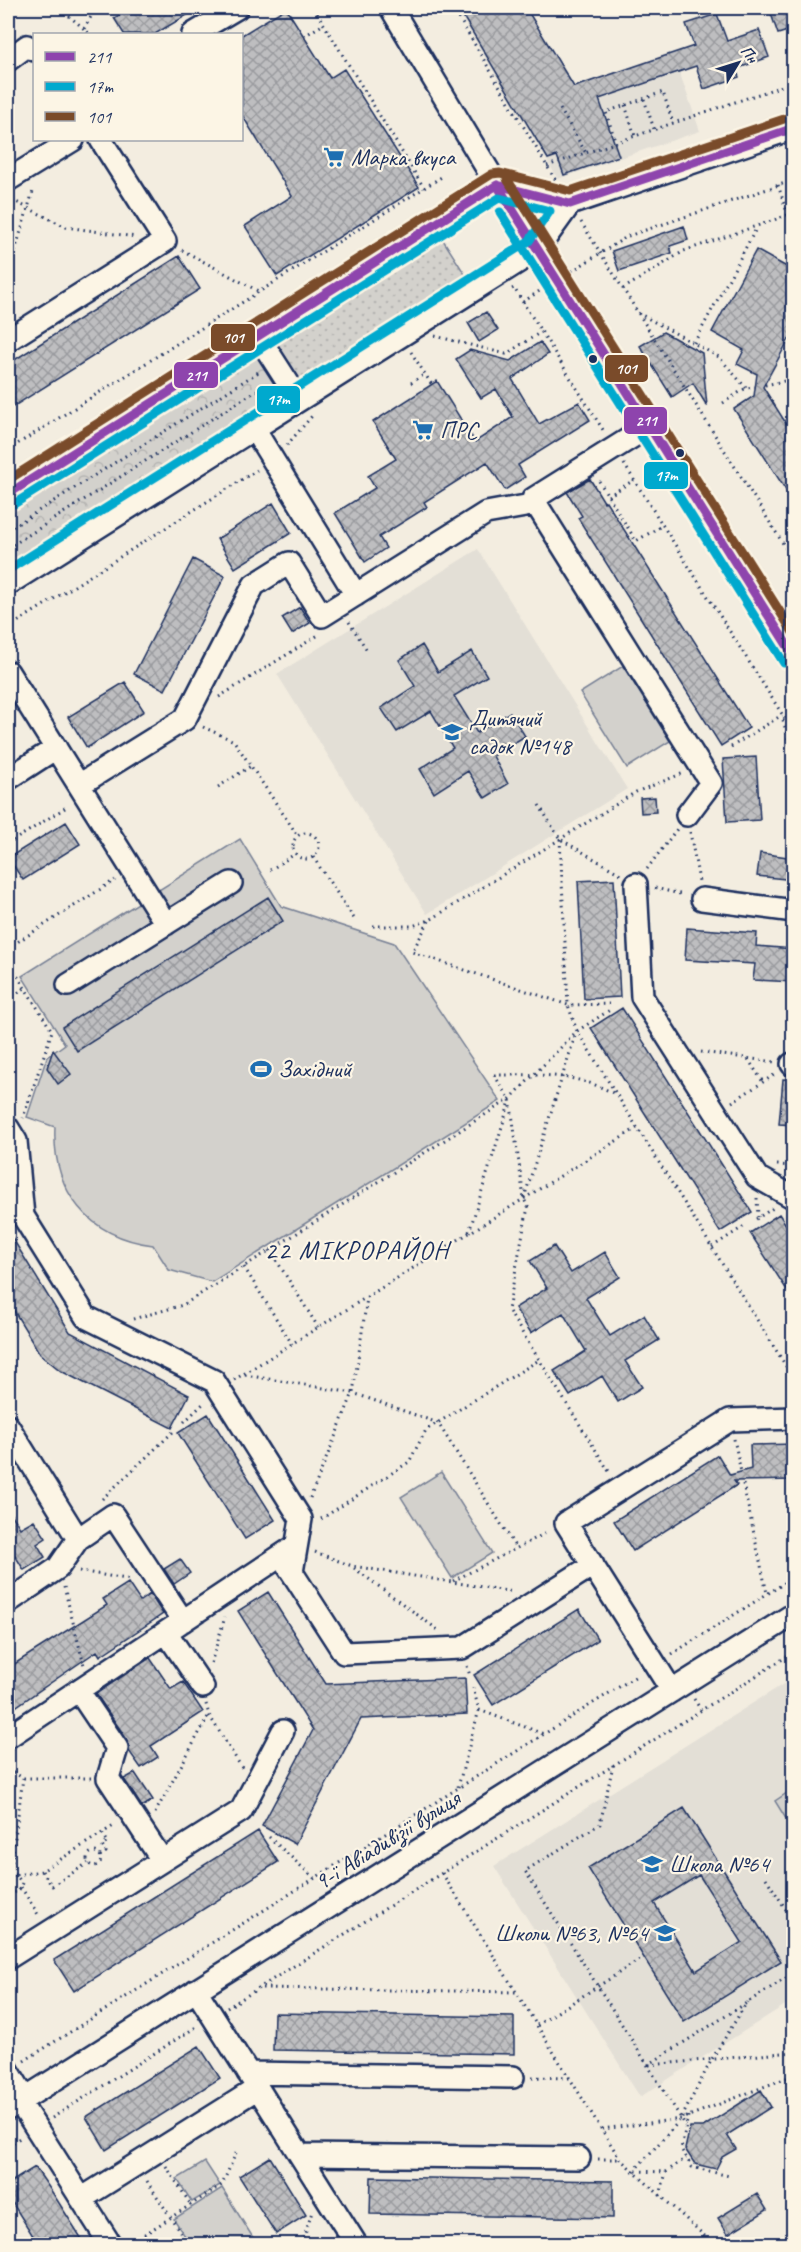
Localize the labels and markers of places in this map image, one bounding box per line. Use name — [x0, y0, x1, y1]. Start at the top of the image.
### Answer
place label: Марка вкуса — [351, 142, 457, 172]
supermarket icon: Марка вкуса — [322, 145, 346, 169]
unlabelled marker — [587, 353, 599, 365]
place label: ПРС — [440, 415, 480, 445]
supermarket icon: ПРС — [411, 418, 435, 442]
unlabelled marker — [674, 447, 686, 459]
place label: Дитячий садок №148 — [469, 703, 573, 761]
school or university icon: Дитячий садок №148 — [440, 720, 464, 744]
place label: Західний — [278, 1054, 354, 1084]
sports icon: Західний — [249, 1057, 273, 1081]
place label: Школа №64 — [669, 1849, 771, 1879]
school or university icon: Школа №64 — [640, 1852, 664, 1876]
place label: Школи №63, №64 — [495, 1918, 650, 1948]
school or university icon: Школи №63, №64 — [653, 1921, 677, 1945]

